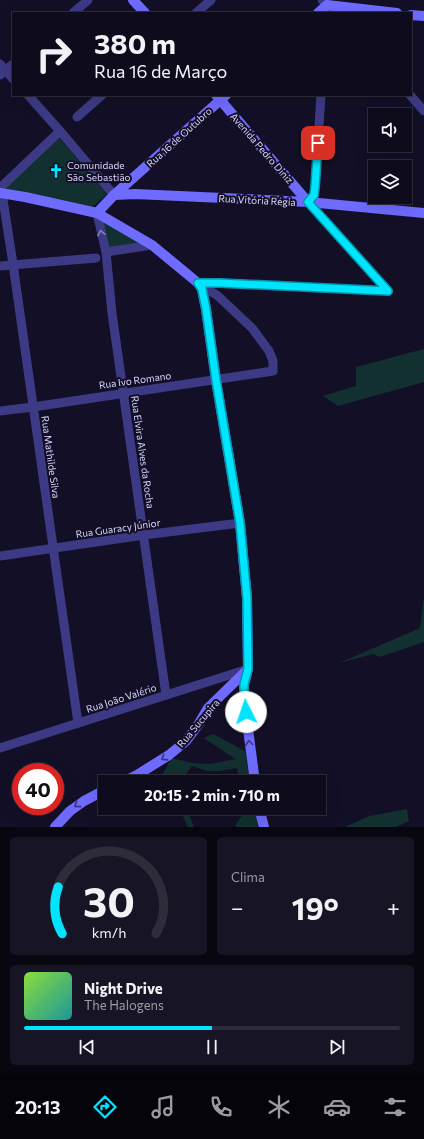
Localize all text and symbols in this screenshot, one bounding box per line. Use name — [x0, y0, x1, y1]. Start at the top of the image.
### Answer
text: 380 m — [94, 26, 176, 60]
icon: right — [28, 28, 80, 80]
text: Rua 16 de Março — [94, 60, 227, 82]
street label: Rua 16 de Outubro — [144, 105, 214, 169]
map controls — [368, 108, 412, 204]
button: sound — [368, 108, 412, 152]
street label: Avenida Pedro Diniz — [228, 110, 296, 186]
pin — [301, 126, 335, 160]
icon: arrive — [307, 132, 329, 154]
place label: Comunidade São Sebastião — [67, 159, 131, 183]
button: layers — [368, 160, 412, 204]
church icon: Comunidade São Sebastião — [48, 163, 64, 179]
street label: Rua Vitória Régia — [218, 192, 296, 208]
one-way arrow — [98, 230, 106, 236]
street label: Rua Ivo Romano — [98, 369, 172, 391]
street label: Rua Elvira Alves da Rocha — [129, 395, 157, 509]
street label: Rua Mathilde Silva — [39, 415, 63, 499]
street label: Rua Guaracy Júnior — [75, 516, 161, 540]
street label: Rua João Valério — [84, 681, 158, 715]
position arrow — [225, 691, 267, 733]
street label: Rua Sucupira — [174, 697, 222, 749]
one-way arrow — [245, 740, 254, 746]
one-way arrow — [162, 753, 169, 760]
speed limit sign: 40 — [12, 763, 64, 815]
text: 20:15 · 2 min · 710 m — [144, 786, 280, 804]
one-way arrow — [75, 800, 82, 807]
text: Clima — [231, 869, 265, 885]
text: 30 — [83, 875, 134, 926]
text: 19° — [292, 889, 339, 926]
text: − — [231, 894, 244, 921]
text: + — [387, 894, 400, 921]
text: km/h — [91, 923, 126, 941]
text: Night Drive — [84, 979, 163, 997]
text: The Halogens — [84, 997, 164, 1013]
icon: previous — [76, 1036, 98, 1058]
icon: pause — [201, 1036, 223, 1058]
icon: next — [326, 1036, 348, 1058]
icon: directions — [91, 1093, 119, 1121]
icon: music — [149, 1093, 177, 1121]
icon: phone — [207, 1093, 235, 1121]
icon: climate — [265, 1093, 293, 1121]
icon: car — [323, 1093, 351, 1121]
icon: filters — [381, 1093, 409, 1121]
text: 20:13 — [15, 1096, 61, 1118]

